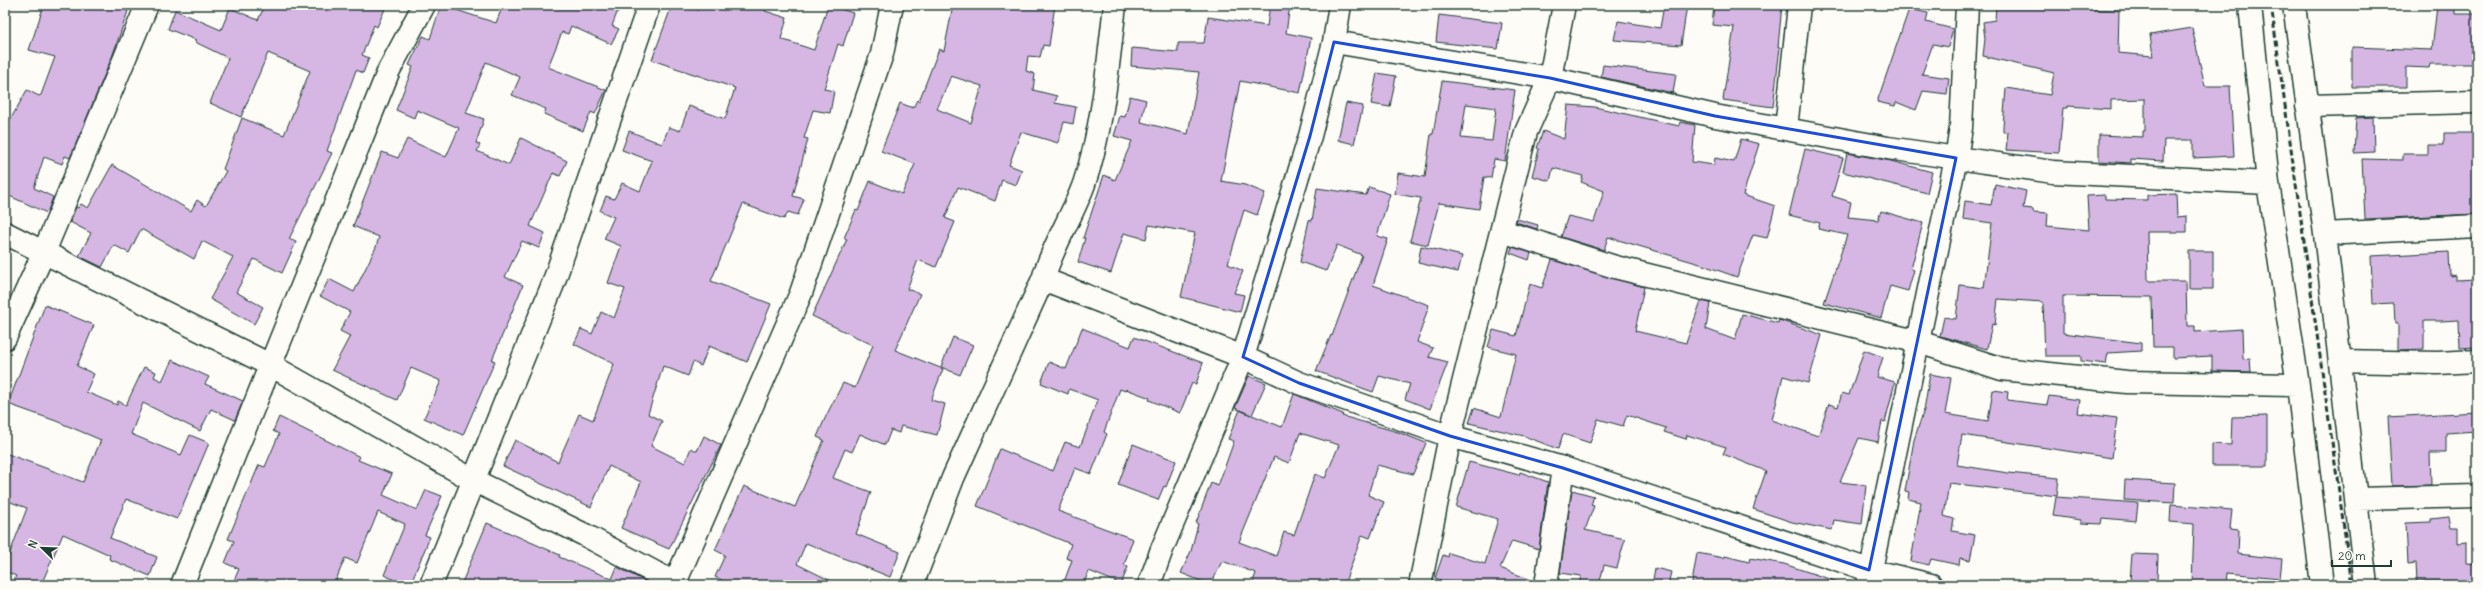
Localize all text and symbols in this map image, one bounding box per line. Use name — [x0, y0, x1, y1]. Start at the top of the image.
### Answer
north arrow — [22, 528, 62, 568]
text: N — [25, 538, 41, 550]
scale bar — [2332, 542, 2391, 568]
text: 20 m — [2338, 548, 2366, 563]

